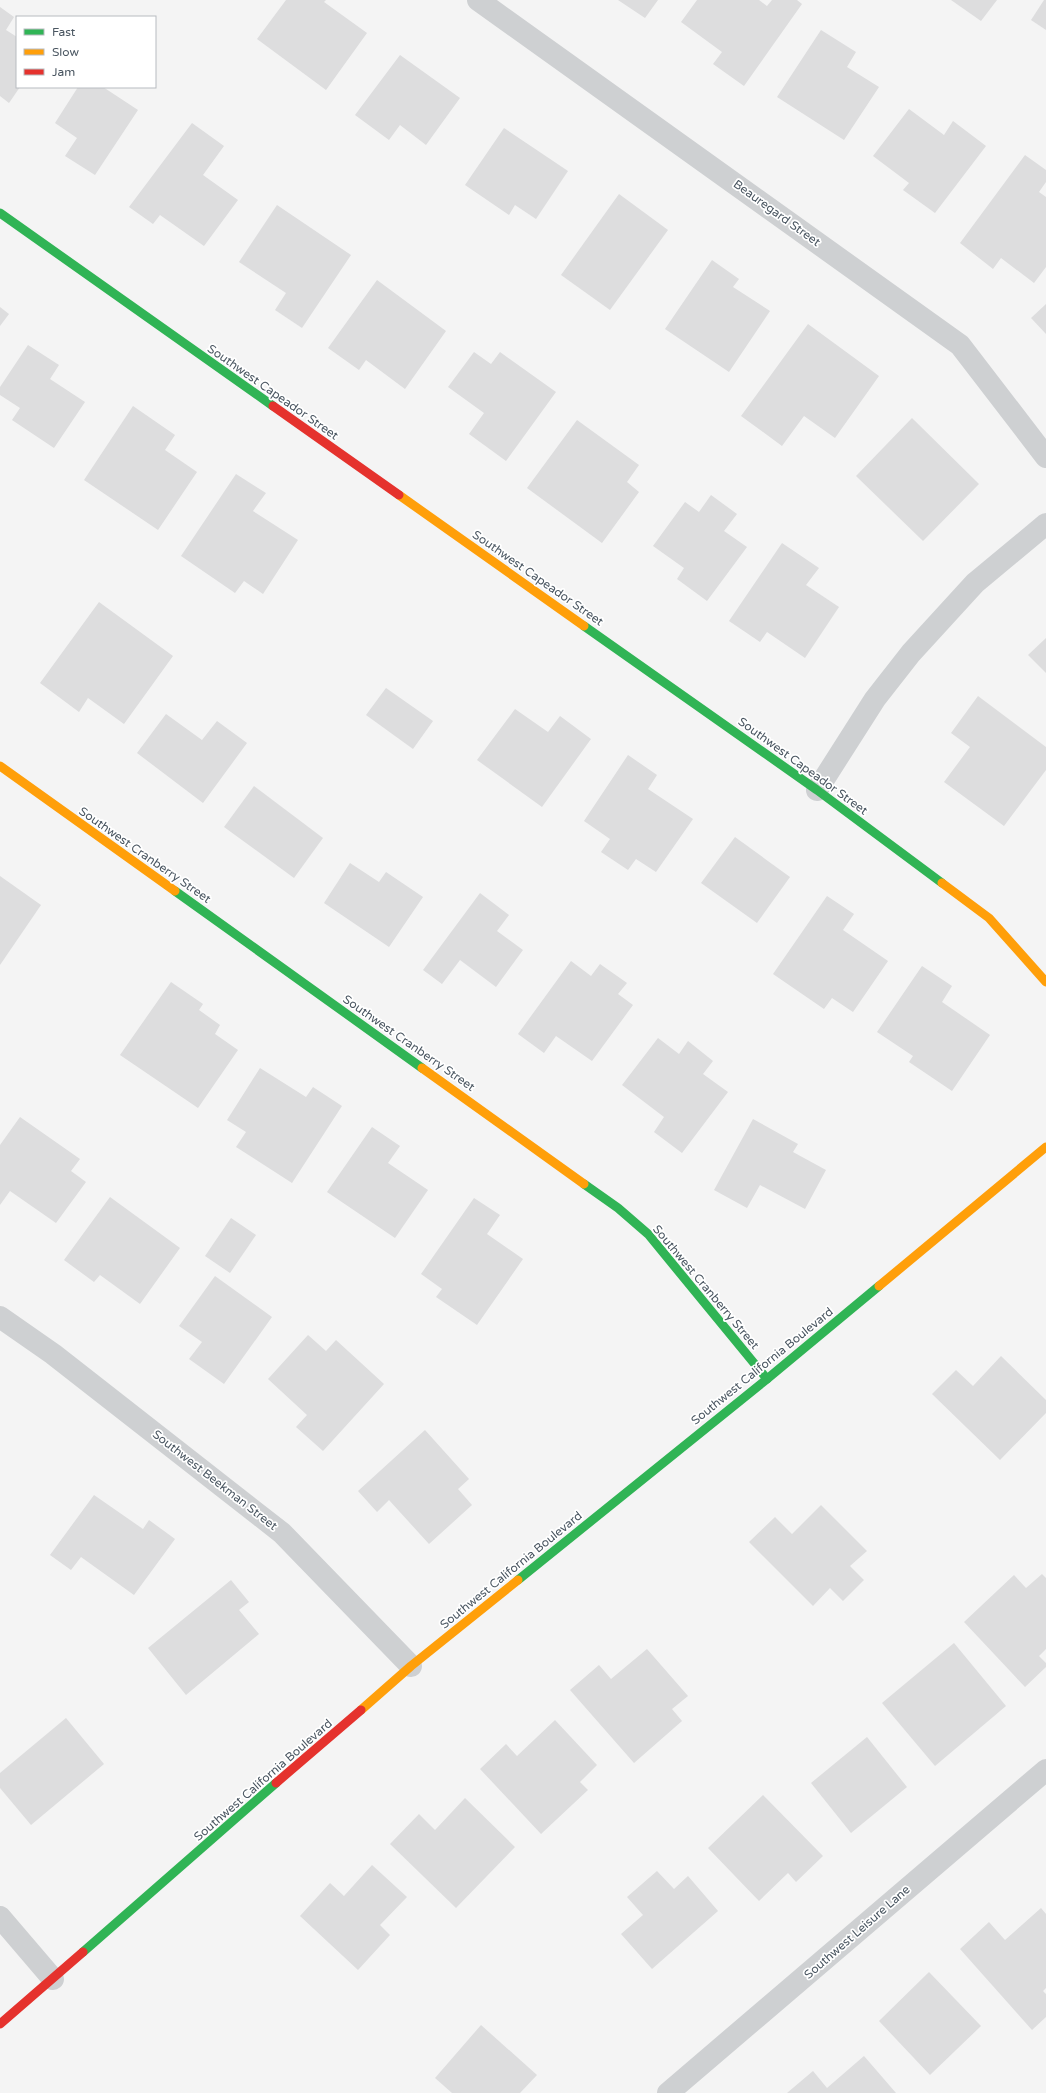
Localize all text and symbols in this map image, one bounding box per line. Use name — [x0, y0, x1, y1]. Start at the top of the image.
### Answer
legend — [16, 16, 156, 88]
text: Fast — [52, 25, 76, 39]
text: Slow — [52, 45, 79, 59]
text: Jam — [52, 65, 75, 79]
street label: Beauregard Street — [731, 177, 824, 249]
street label: Southwest Capeador Street — [205, 341, 341, 443]
street label: Southwest Capeador Street — [470, 527, 606, 629]
street label: Southwest Capeador Street — [736, 714, 871, 818]
street label: Southwest Cranberry Street — [76, 804, 214, 906]
street label: Southwest Cranberry Street — [340, 992, 478, 1094]
street label: Southwest Cranberry Street — [650, 1222, 762, 1352]
street label: Southwest California Boulevard — [688, 1304, 836, 1428]
street label: Southwest Beekman Street — [150, 1427, 280, 1533]
street label: Southwest California Boulevard — [437, 1508, 585, 1632]
street label: Southwest California Boulevard — [191, 1716, 335, 1844]
street label: Southwest Leisure Lane — [801, 1882, 913, 1982]

